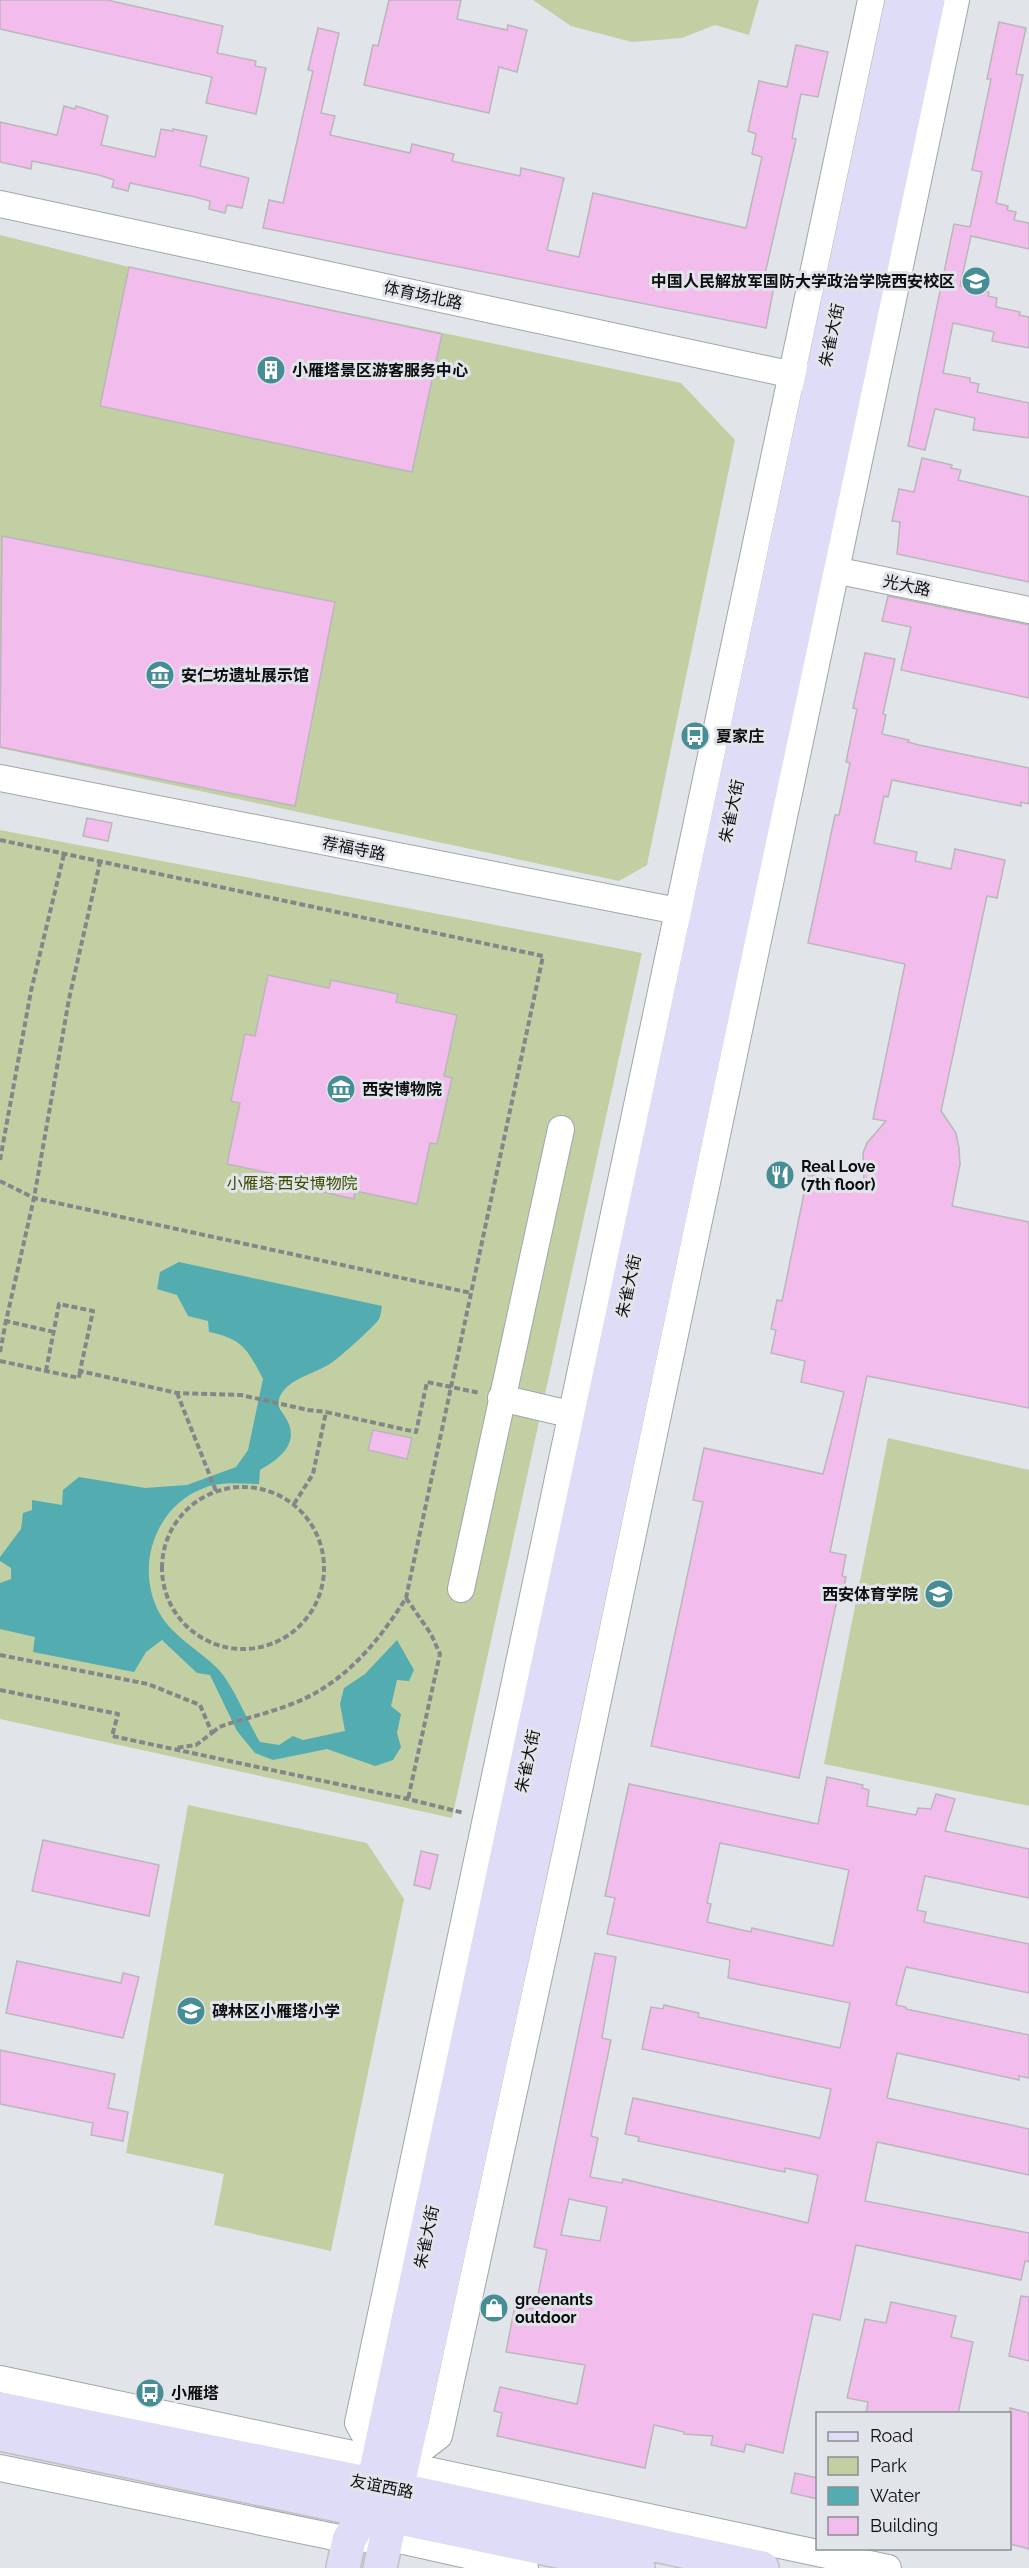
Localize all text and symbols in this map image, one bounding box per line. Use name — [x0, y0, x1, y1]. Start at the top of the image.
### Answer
school or university icon: 中国人民解放军国防大学政治学院西安校区 — [960, 265, 992, 297]
place label: 中国人民解放军国防大学政治学院西安校区 — [651, 272, 955, 291]
street label: 体育场北路 — [382, 278, 464, 313]
street label: 朱雀大街 — [816, 302, 847, 368]
building icon: 小雁塔景区游客服务中心 — [255, 354, 287, 386]
place label: 小雁塔景区游客服务中心 — [292, 361, 468, 380]
street label: 光大路 — [881, 571, 932, 600]
museum icon: 安仁坊遗址展示馆 — [144, 659, 176, 691]
place label: 安仁坊遗址展示馆 — [181, 666, 309, 685]
bus stop icon: 夏家庄 — [679, 720, 711, 752]
place label: 夏家庄 — [716, 727, 764, 746]
street label: 朱雀大街 — [716, 778, 747, 844]
street label: 荐福寺路 — [321, 833, 387, 864]
museum icon: 西安博物院 — [325, 1073, 357, 1105]
place label: 西安博物院 — [362, 1080, 442, 1099]
place label: Real Love (7th floor) — [801, 1157, 876, 1194]
restaurant icon: Real Love (7th floor) — [764, 1159, 796, 1191]
park label: 小雁塔·西安博物院 — [226, 1174, 358, 1193]
street label: 朱雀大街 — [613, 1253, 644, 1319]
school or university icon: 西安体育学院 — [923, 1578, 955, 1610]
place label: 西安体育学院 — [822, 1585, 918, 1604]
street label: 朱雀大街 — [512, 1728, 543, 1794]
school or university icon: 碑林区小雁塔小学 — [175, 1995, 207, 2027]
place label: 碑林区小雁塔小学 — [212, 2002, 340, 2021]
street label: 朱雀大街 — [411, 2204, 442, 2270]
place label: greenants outdoor — [515, 2290, 593, 2327]
shop icon: greenants outdoor — [478, 2292, 510, 2324]
bus stop icon: 小雁塔 — [134, 2377, 166, 2409]
place label: 小雁塔 — [171, 2384, 219, 2403]
legend — [816, 2412, 1011, 2550]
text: Road — [870, 2425, 913, 2446]
text: Park — [870, 2455, 907, 2476]
street label: 友谊西路 — [349, 2471, 415, 2502]
text: Water — [870, 2485, 921, 2506]
text: Building — [870, 2515, 938, 2536]

